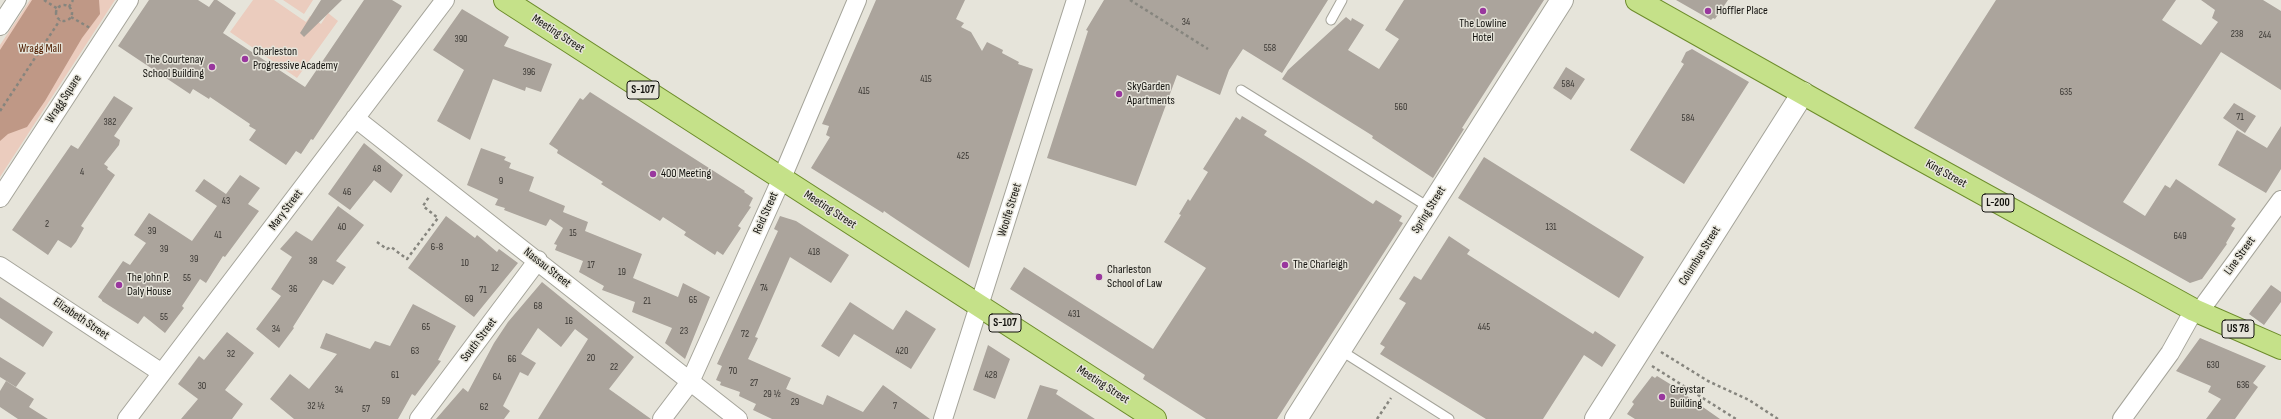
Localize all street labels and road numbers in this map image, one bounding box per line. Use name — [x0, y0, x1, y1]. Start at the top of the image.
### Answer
street label: Meeting Street — [529, 12, 587, 56]
street label: Wragg Square — [43, 72, 85, 126]
road number: S-107 — [627, 81, 659, 99]
street label: King Street — [1923, 157, 1969, 191]
street label: Woolfe Street — [995, 182, 1025, 238]
street label: Spring Street — [1409, 184, 1449, 236]
street label: Mary Street — [266, 187, 306, 233]
street label: Meeting Street — [801, 188, 859, 232]
street label: Reid Street — [750, 190, 782, 236]
road number: L-200 — [1982, 194, 2014, 212]
street label: Columbus Street — [1676, 224, 1724, 288]
street label: Line Street — [2221, 234, 2259, 278]
street label: Nassau Street — [520, 245, 574, 291]
street label: Elizabeth Street — [50, 295, 112, 343]
road number: S-107 — [989, 314, 1021, 332]
street label: South Street — [458, 315, 500, 365]
road number: US 78 — [2222, 320, 2254, 338]
street label: Meeting Street — [1074, 363, 1132, 407]

